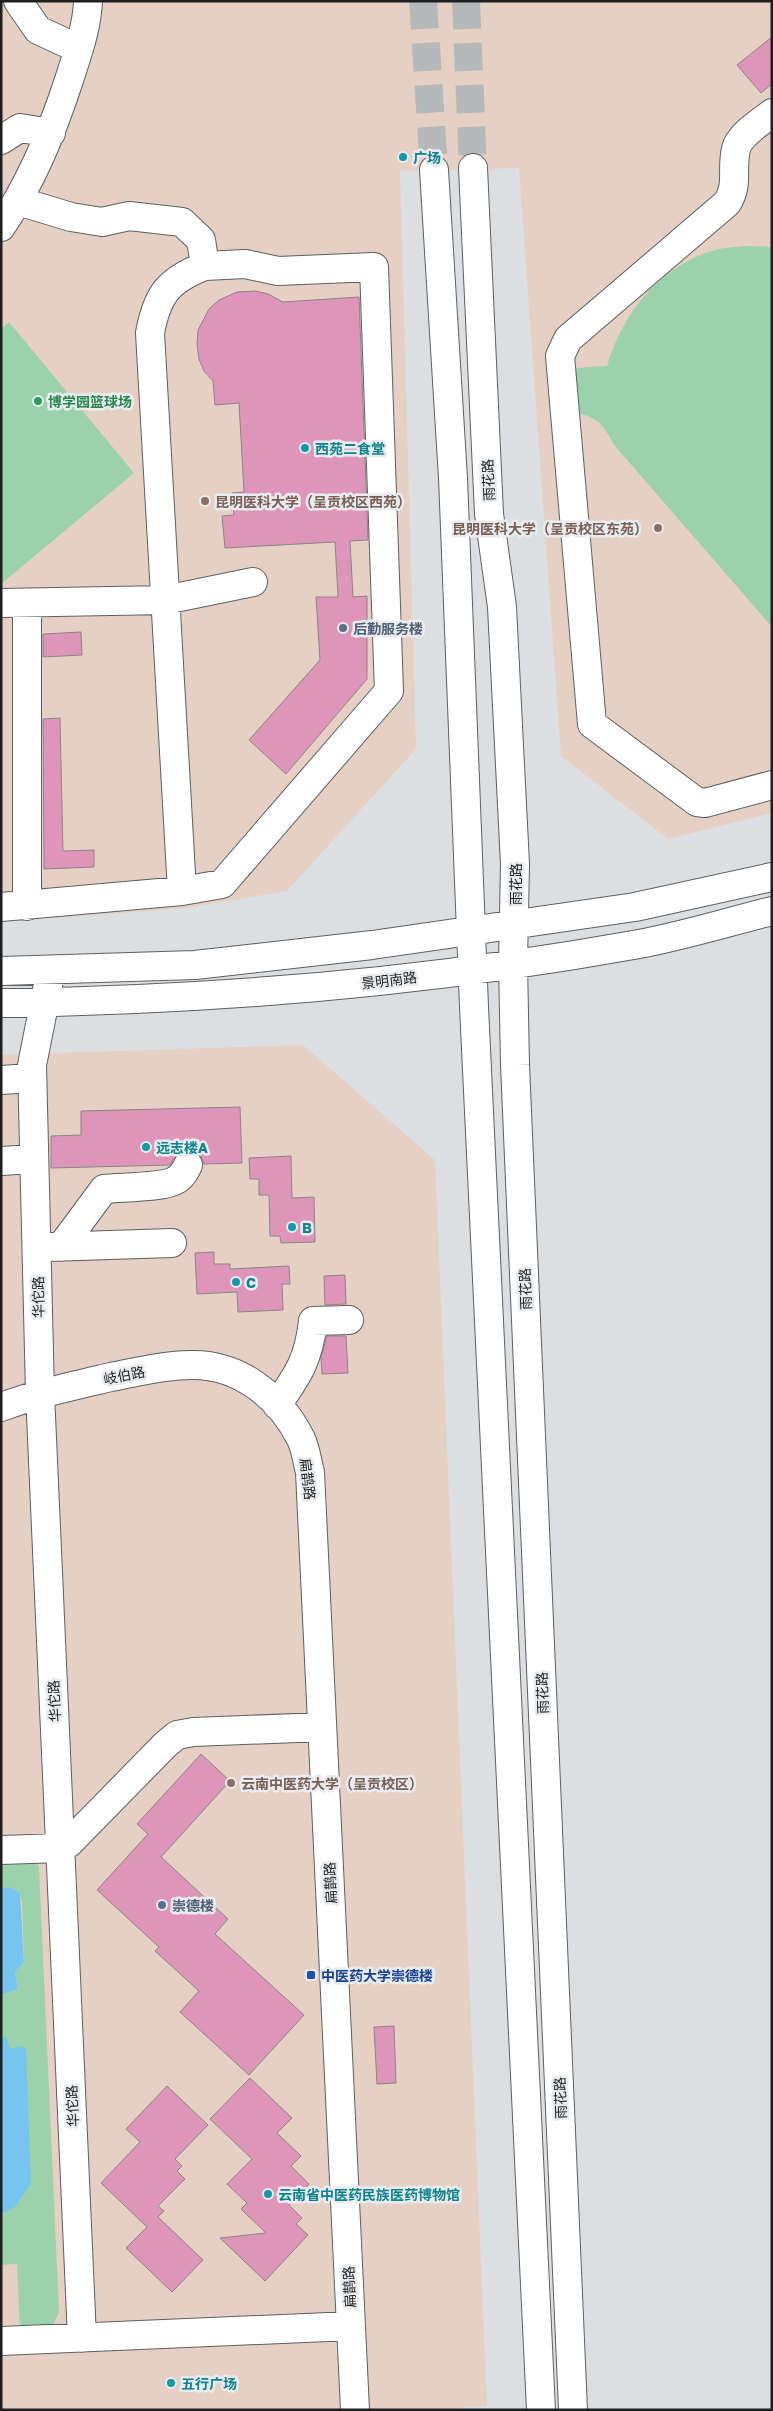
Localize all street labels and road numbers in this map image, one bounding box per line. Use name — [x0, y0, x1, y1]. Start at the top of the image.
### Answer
street label: 雨花路 — [478, 459, 498, 501]
street label: 雨花路 — [507, 863, 524, 905]
street label: 景明南路 — [360, 968, 418, 992]
street label: 雨花路 — [516, 1268, 534, 1310]
street label: 华佗路 — [29, 1276, 47, 1318]
street label: 岐伯路 — [102, 1363, 146, 1387]
street label: 扁鹊路 — [297, 1457, 319, 1501]
street label: 雨花路 — [533, 1672, 551, 1714]
street label: 华佗路 — [44, 1680, 64, 1722]
street label: 扁鹊路 — [320, 1862, 340, 1904]
street label: 雨花路 — [551, 2077, 569, 2119]
street label: 华佗路 — [62, 2085, 82, 2127]
street label: 扁鹊路 — [339, 2266, 359, 2308]

